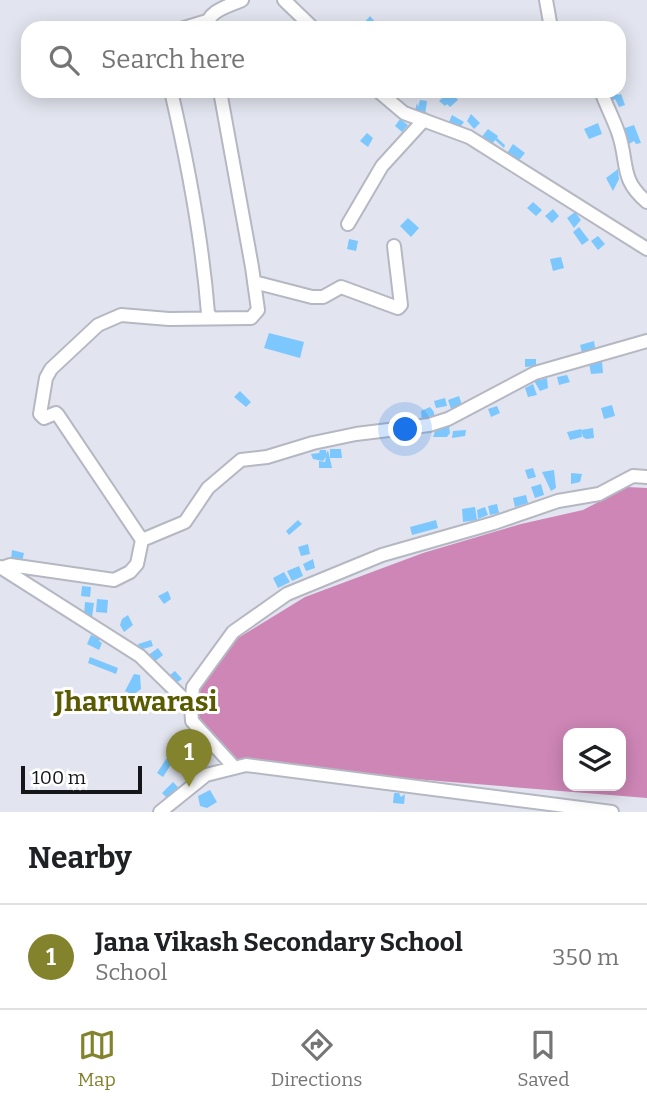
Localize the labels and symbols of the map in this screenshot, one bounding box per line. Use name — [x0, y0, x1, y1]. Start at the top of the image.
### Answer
your location — [388, 412, 422, 446]
district label: Jharuwarasi — [53, 685, 218, 718]
pin: 1 — [166, 729, 212, 787]
scale bar — [21, 763, 142, 795]

